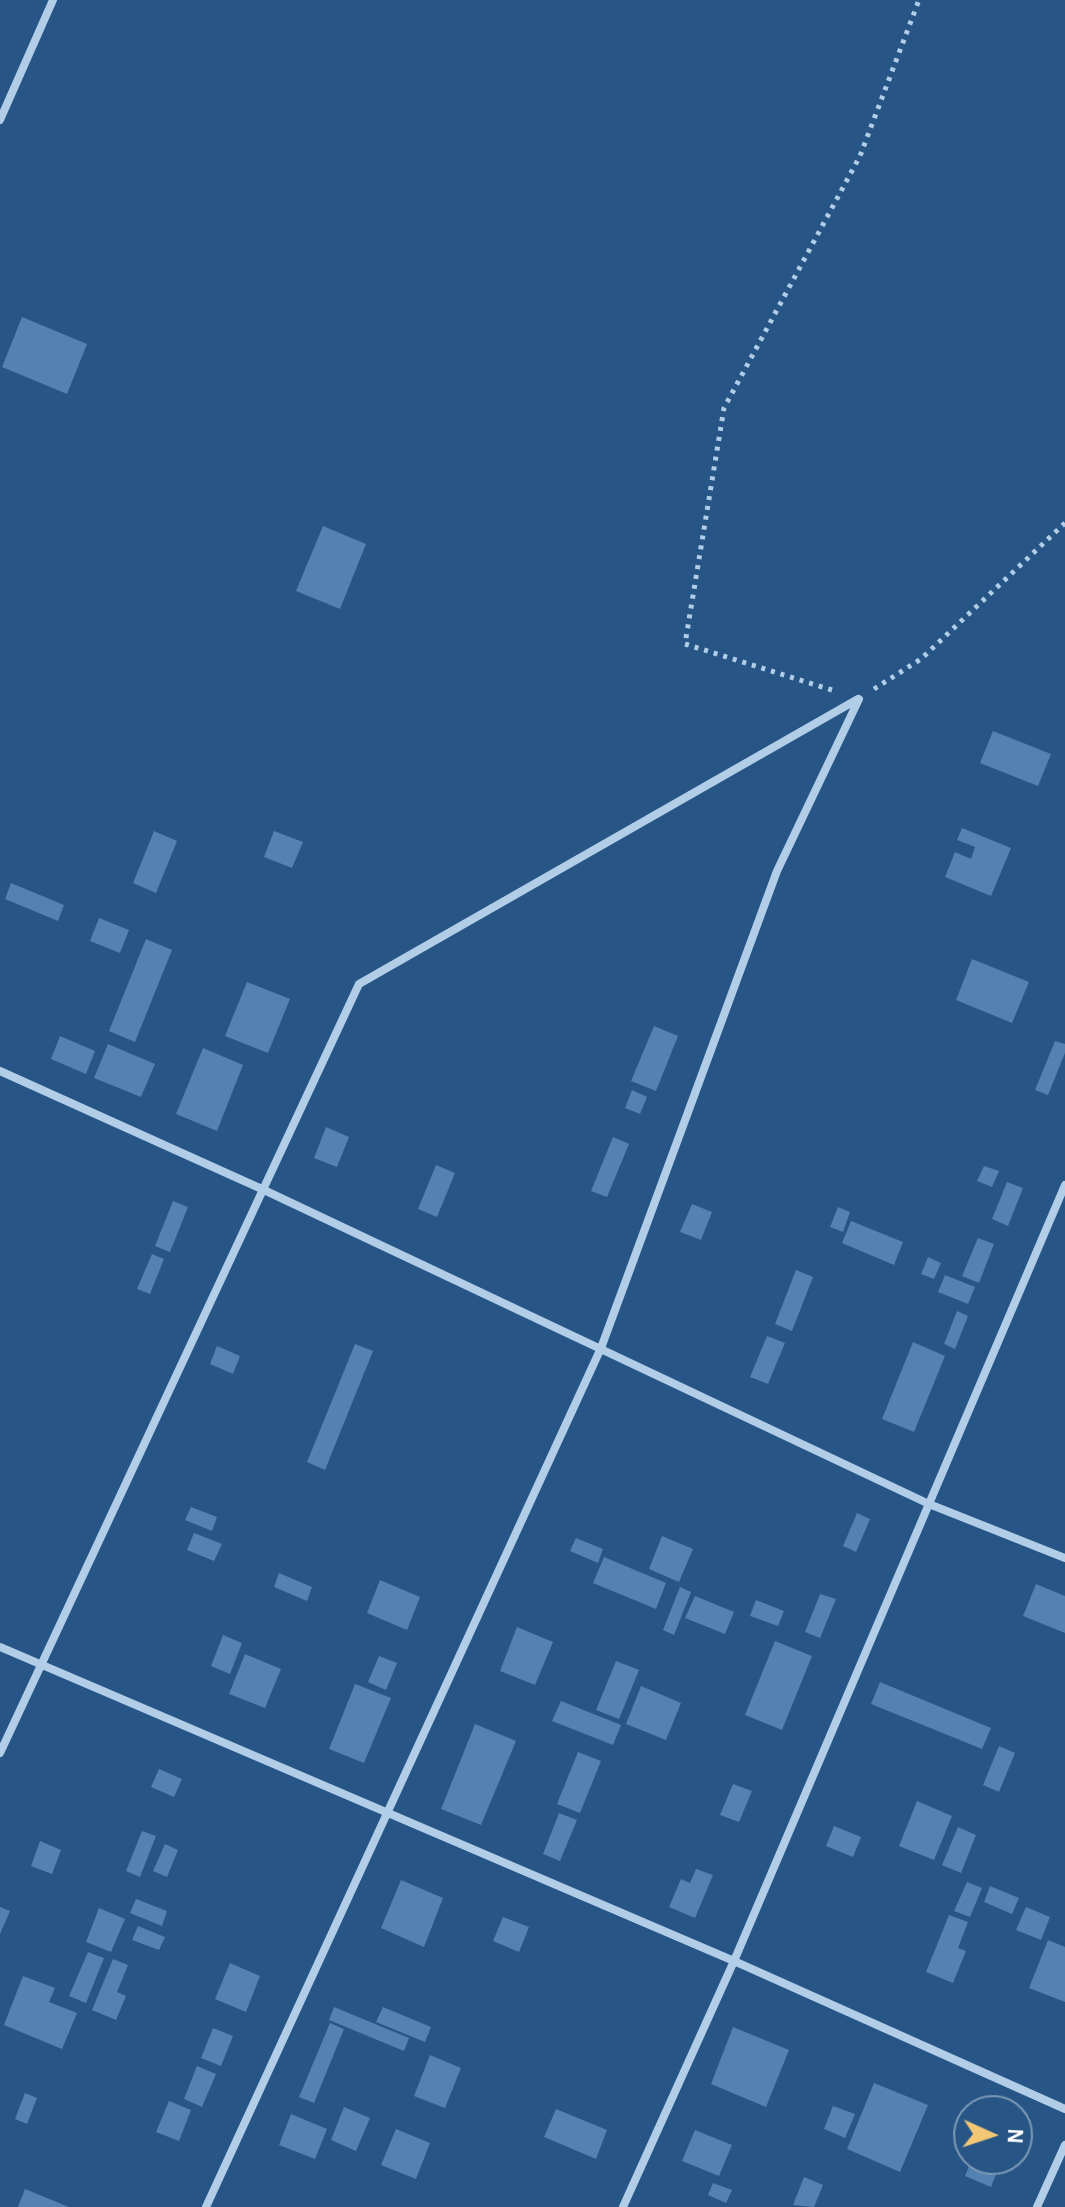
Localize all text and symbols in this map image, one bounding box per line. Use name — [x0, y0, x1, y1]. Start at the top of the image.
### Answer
north arrow — [953, 2095, 1033, 2175]
text: N — [1004, 2128, 1026, 2144]

